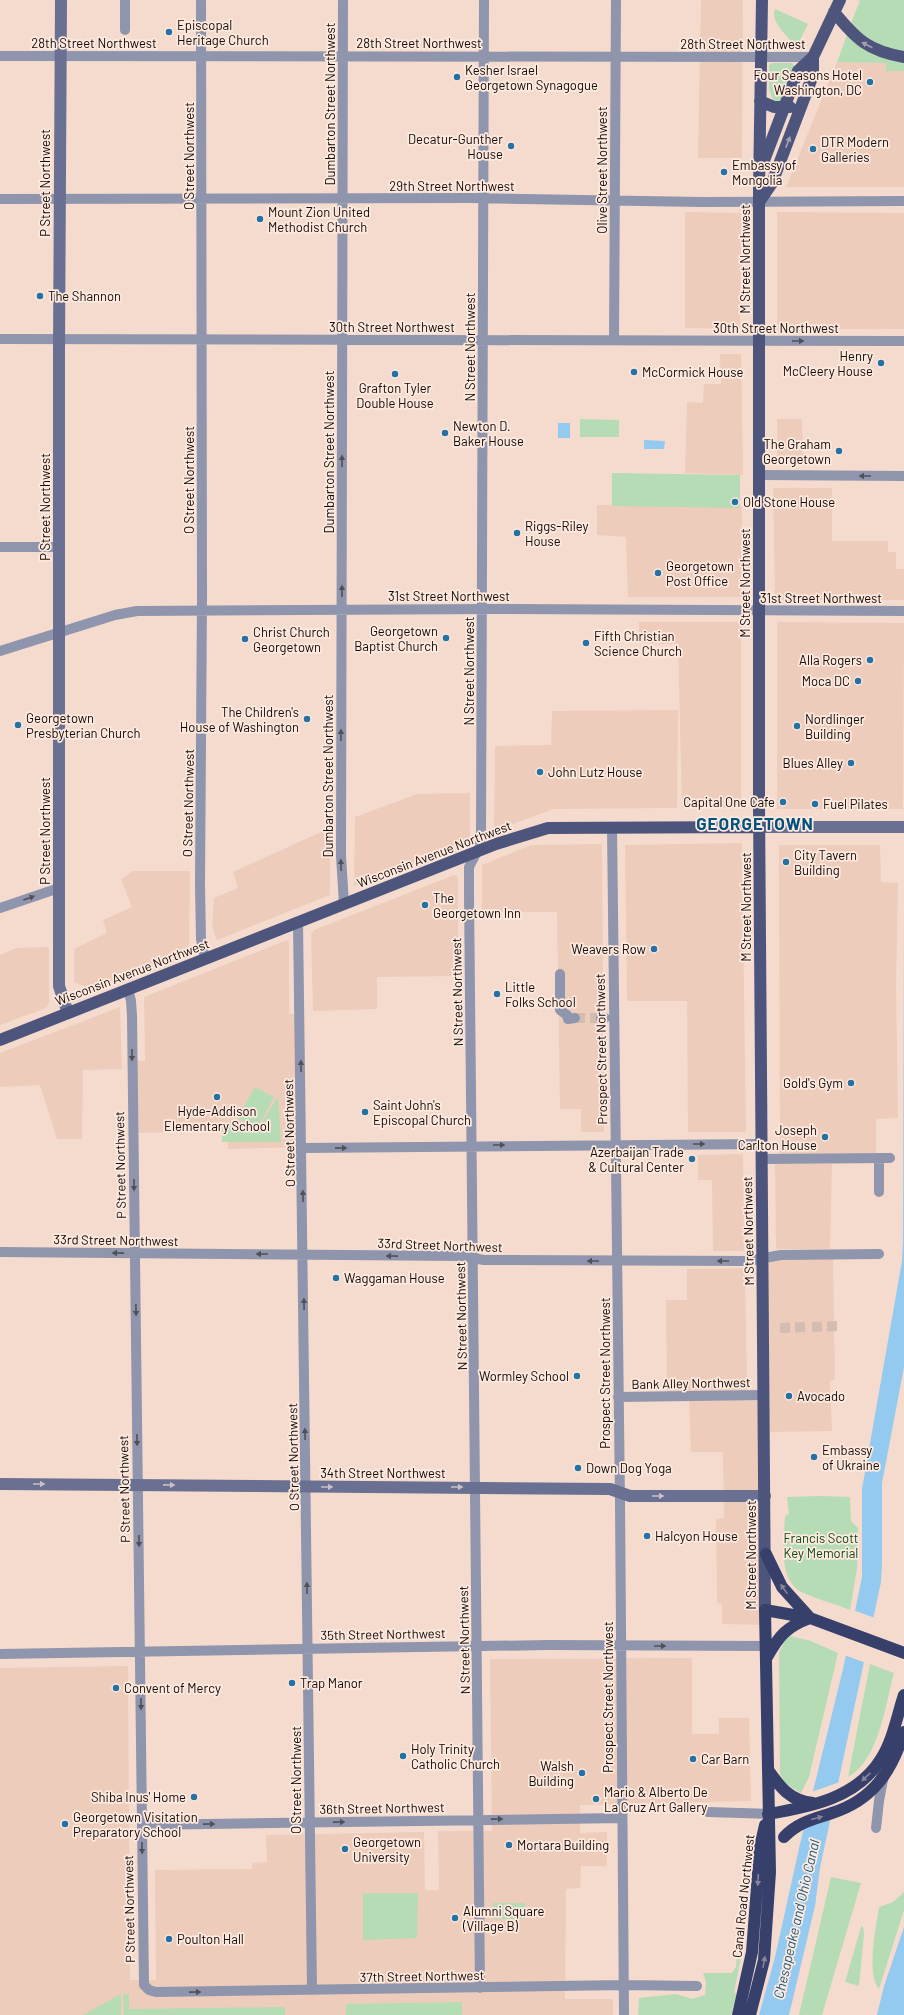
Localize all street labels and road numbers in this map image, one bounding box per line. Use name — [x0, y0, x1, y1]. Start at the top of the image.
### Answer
street label: Dumbarton Street Northwest — [322, 23, 338, 185]
street label: 28th Street Northwest — [31, 35, 157, 51]
street label: 28th Street Northwest — [356, 35, 482, 51]
street label: 28th Street Northwest — [680, 36, 806, 52]
street label: O Street Northwest — [181, 102, 197, 210]
street label: Olive Street Northwest — [594, 106, 610, 234]
street label: P Street Northwest — [37, 129, 53, 237]
street label: 29th Street Northwest — [389, 178, 515, 194]
street label: M Street Northwest — [737, 204, 753, 314]
street label: N Street Northwest — [462, 293, 478, 401]
street label: 30th Street Northwest — [329, 319, 455, 335]
street label: 30th Street Northwest — [713, 320, 839, 336]
street label: Dumbarton Street Northwest — [321, 371, 337, 533]
street label: O Street Northwest — [181, 426, 197, 534]
street label: P Street Northwest — [37, 453, 53, 561]
street label: M Street Northwest — [737, 528, 753, 638]
street label: 31st Street Northwest — [388, 588, 510, 604]
street label: 31st Street Northwest — [760, 590, 882, 606]
street label: N Street Northwest — [461, 617, 477, 725]
street label: Dumbarton Street Northwest — [320, 695, 336, 857]
street label: O Street Northwest — [179, 749, 197, 857]
street label: P Street Northwest — [37, 777, 53, 885]
street label: Wisconsin Avenue Northwest — [354, 817, 514, 891]
street label: M Street Northwest — [738, 852, 754, 962]
street label: Wisconsin Avenue Northwest — [52, 935, 212, 1009]
street label: N Street Northwest — [448, 937, 466, 1047]
street label: Prospect Street Northwest — [592, 973, 610, 1125]
street label: O Street Northwest — [280, 1079, 298, 1187]
street label: P Street Northwest — [111, 1111, 129, 1219]
street label: M Street Northwest — [739, 1176, 757, 1286]
street label: 33rd Street Northwest — [53, 1231, 179, 1249]
street label: 33rd Street Northwest — [377, 1235, 503, 1255]
street label: N Street Northwest — [452, 1261, 470, 1371]
street label: Prospect Street Northwest — [597, 1297, 613, 1449]
street label: Bank Alley Northwest — [631, 1374, 751, 1392]
street label: O Street Northwest — [284, 1403, 302, 1511]
street label: P Street Northwest — [115, 1435, 133, 1543]
street label: 34th Street Northwest — [320, 1465, 446, 1481]
street label: M Street Northwest — [743, 1500, 759, 1610]
street label: N Street Northwest — [455, 1585, 473, 1695]
street label: Prospect Street Northwest — [600, 1621, 616, 1773]
street label: 35th Street Northwest — [320, 1625, 446, 1643]
street label: O Street Northwest — [288, 1726, 304, 1834]
street label: 36th Street Northwest — [319, 1799, 445, 1817]
street label: Canal Road Northwest — [729, 1833, 757, 1959]
street label: P Street Northwest — [120, 1855, 138, 1963]
street label: 37th Street Northwest — [360, 1967, 484, 1985]

